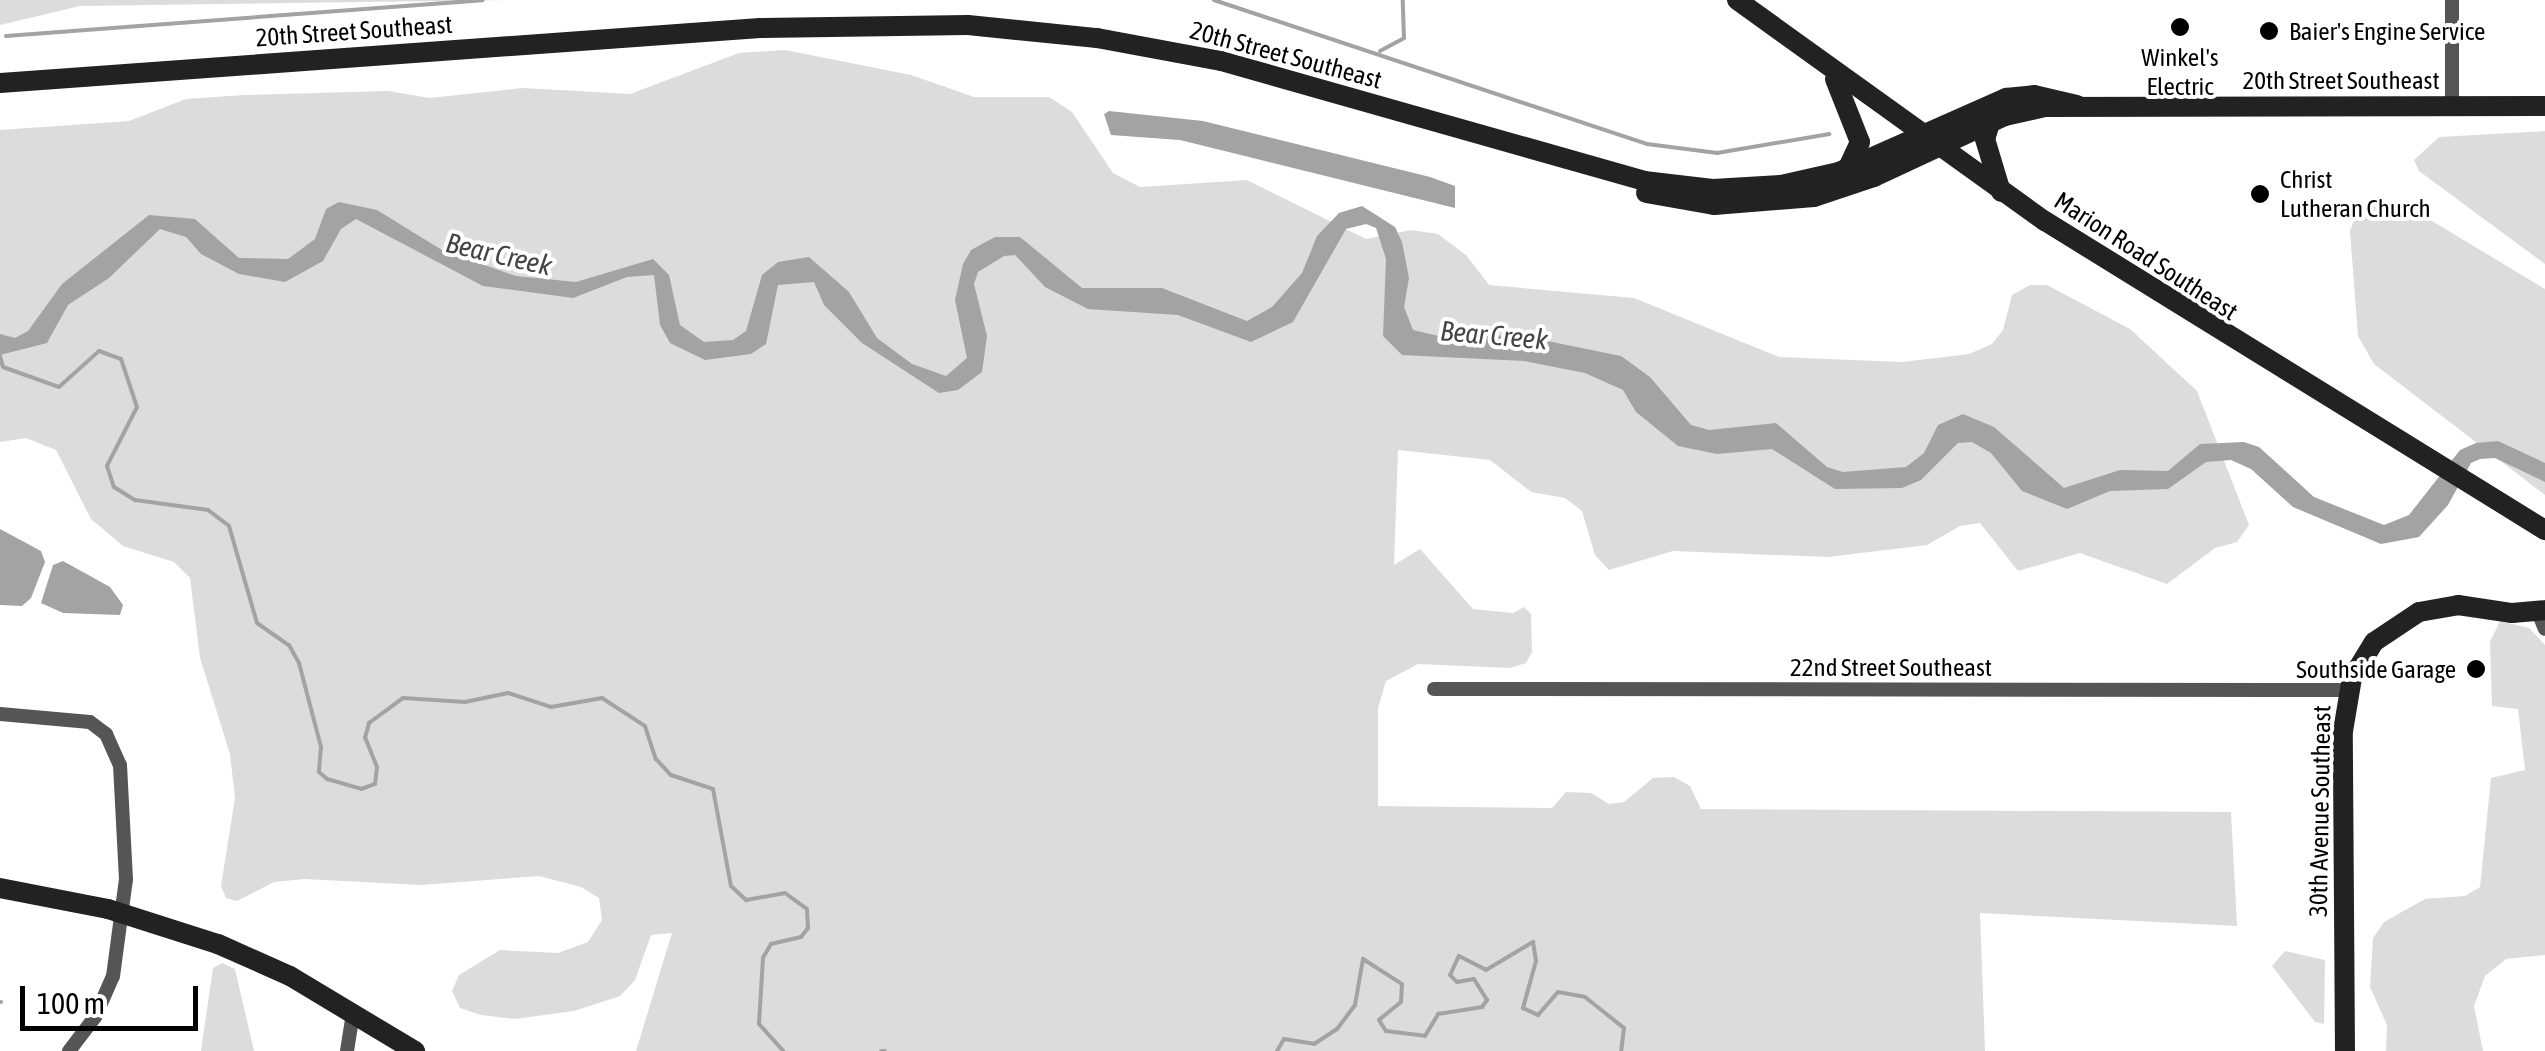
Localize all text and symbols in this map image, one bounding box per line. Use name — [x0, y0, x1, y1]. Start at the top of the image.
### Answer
street label: 20th Street Southeast — [255, 9, 453, 53]
street label: 20th Street Southeast — [1187, 15, 1385, 95]
marker: Winkel's Electric — [2169, 16, 2191, 38]
place label: Baier's Engine Service — [2289, 16, 2485, 46]
marker: Baier's Engine Service — [2258, 20, 2280, 42]
place label: Winkel's Electric — [2141, 43, 2219, 102]
street label: 20th Street Southeast — [2242, 65, 2440, 95]
place label: Christ Lutheran Church — [2280, 165, 2431, 224]
marker: Christ Lutheran Church — [2249, 183, 2271, 205]
street label: Marion Road Southeast — [2049, 186, 2243, 326]
water label: Bear Creek — [443, 226, 555, 282]
water label: Bear Creek — [1439, 314, 1549, 356]
street label: 22nd Street Southeast — [1790, 652, 1992, 682]
place label: Southside Garage — [2296, 654, 2456, 684]
marker: Southside Garage — [2465, 658, 2487, 680]
street label: 30th Avenue Southeast — [2303, 705, 2337, 917]
scale bar — [25, 966, 202, 1028]
text: 100 m — [37, 986, 105, 1020]

